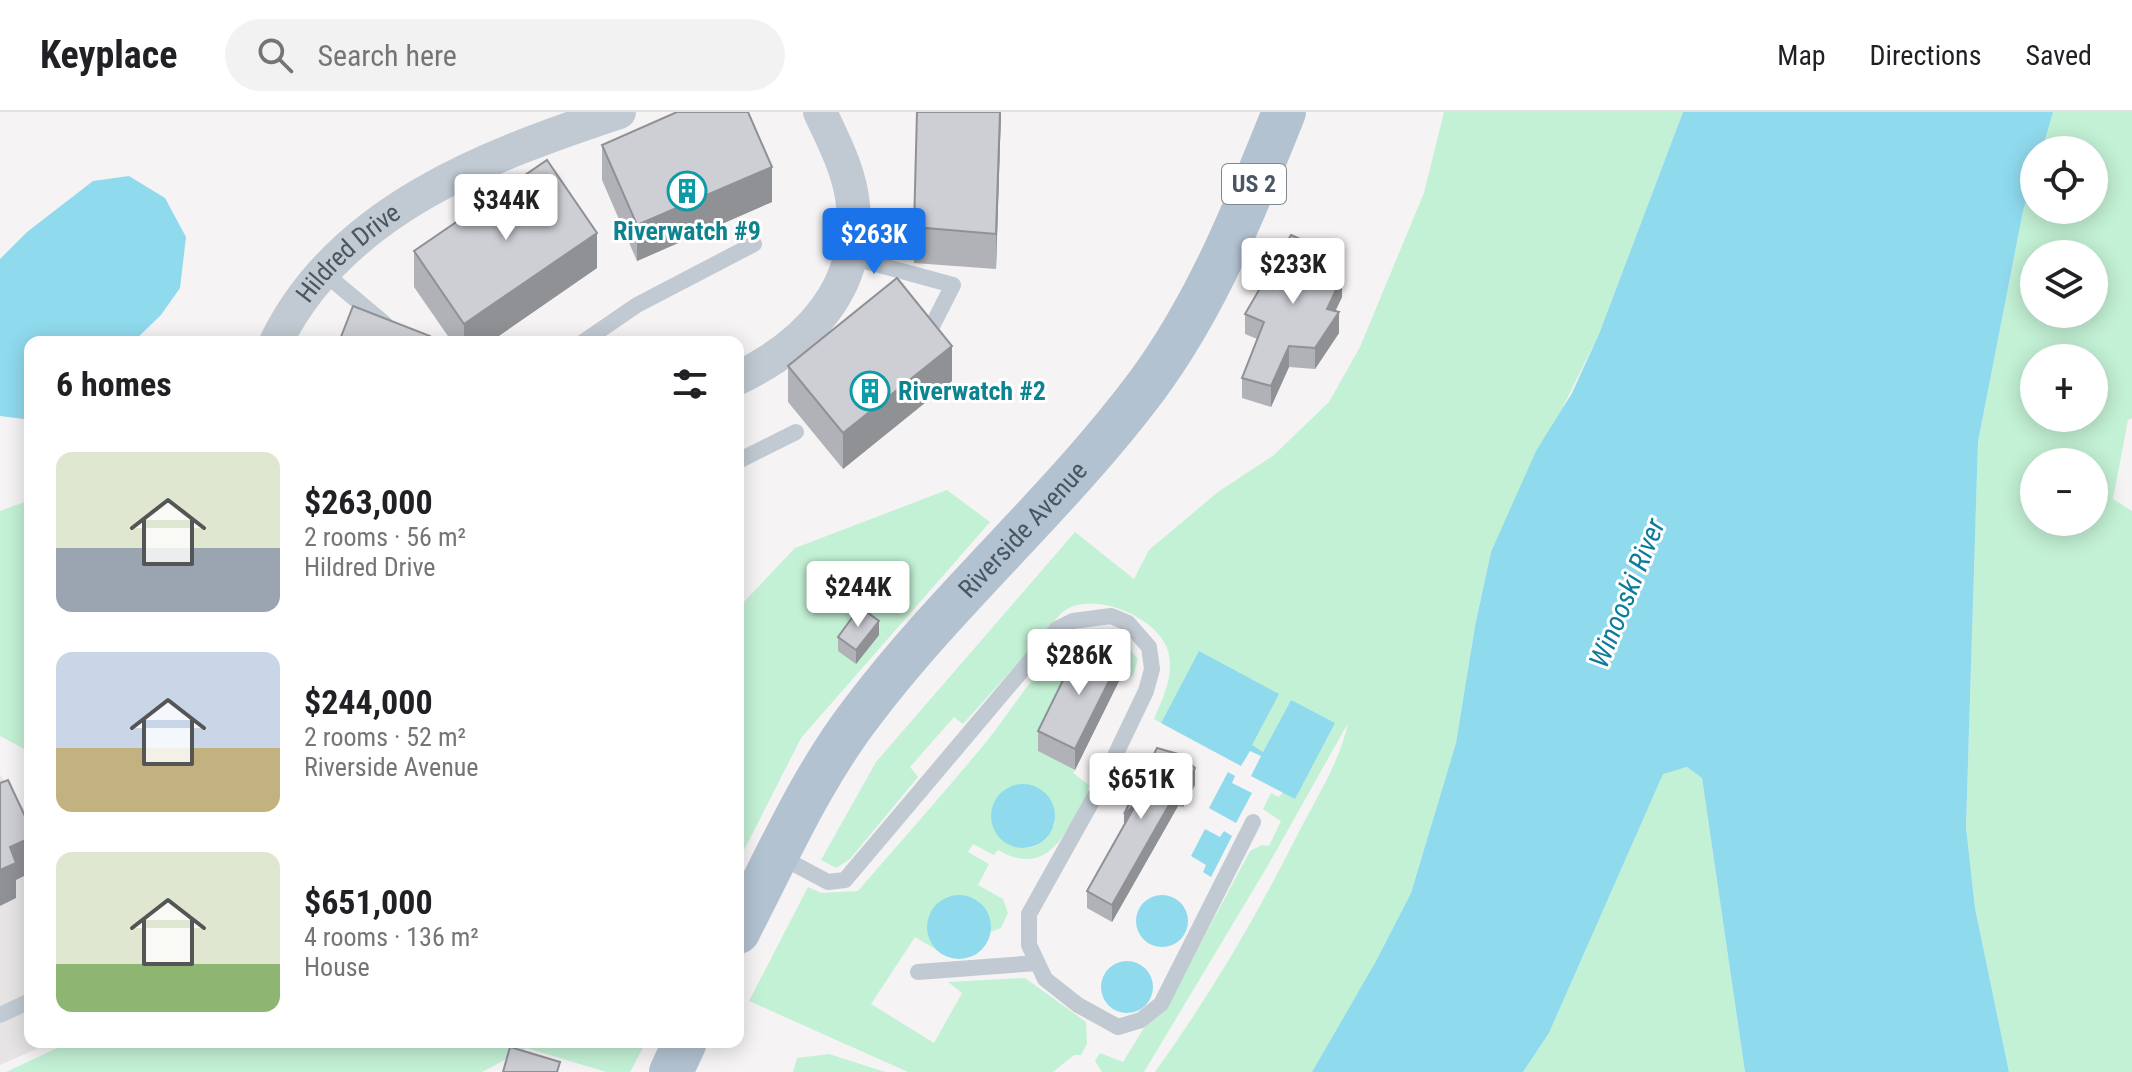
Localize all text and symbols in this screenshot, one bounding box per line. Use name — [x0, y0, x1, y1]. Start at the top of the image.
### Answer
search box — [225, 19, 785, 91]
text: Keyplace — [40, 33, 177, 77]
icon: search — [253, 33, 297, 77]
text: Search here — [317, 38, 457, 73]
text: Map — [1777, 39, 1826, 72]
text: Directions — [1870, 39, 1981, 72]
text: Saved — [2025, 39, 2092, 72]
map controls — [2020, 136, 2108, 536]
button: locate — [2020, 136, 2108, 224]
road number: US 2 — [1222, 164, 1286, 204]
building icon: Riverwatch #9 — [666, 170, 708, 212]
pin: $344K — [450, 174, 562, 242]
text: $344K — [473, 185, 539, 215]
street label: Hildred Drive — [290, 197, 406, 308]
pin: $263K — [818, 208, 930, 276]
place label: Riverwatch #9 — [613, 216, 761, 246]
text: $263K — [841, 219, 907, 249]
pin: $233K — [1237, 238, 1349, 306]
button: layers — [2020, 240, 2108, 328]
text: $233K — [1260, 249, 1326, 279]
button: + — [2020, 344, 2108, 432]
icon: filters — [668, 362, 712, 406]
text: 6 homes — [56, 364, 172, 404]
building icon: Riverwatch #2 — [849, 370, 891, 412]
place label: Riverwatch #2 — [898, 376, 1046, 406]
button: − — [2020, 448, 2108, 536]
street label: Riverside Avenue — [952, 455, 1093, 604]
text: $263,000 — [304, 482, 433, 522]
icon: home — [120, 484, 216, 580]
water label: Winooski River — [1582, 513, 1672, 672]
text: 2 rooms · 56 m² — [304, 522, 466, 552]
text: Hildred Drive — [304, 552, 436, 582]
pin: $244K — [802, 561, 914, 629]
text: $244K — [825, 572, 891, 602]
pin: $286K — [1023, 629, 1135, 697]
text: $286K — [1046, 640, 1112, 670]
text: $244,000 — [304, 682, 433, 722]
icon: home — [120, 684, 216, 780]
text: 2 rooms · 52 m² — [304, 722, 466, 752]
text: Riverside Avenue — [304, 752, 479, 782]
pin: $651K — [1085, 753, 1197, 821]
text: $651K — [1108, 764, 1174, 794]
text: $651,000 — [304, 882, 433, 922]
icon: home — [120, 884, 216, 980]
text: 4 rooms · 136 m² — [304, 922, 479, 952]
text: House — [304, 952, 370, 982]

